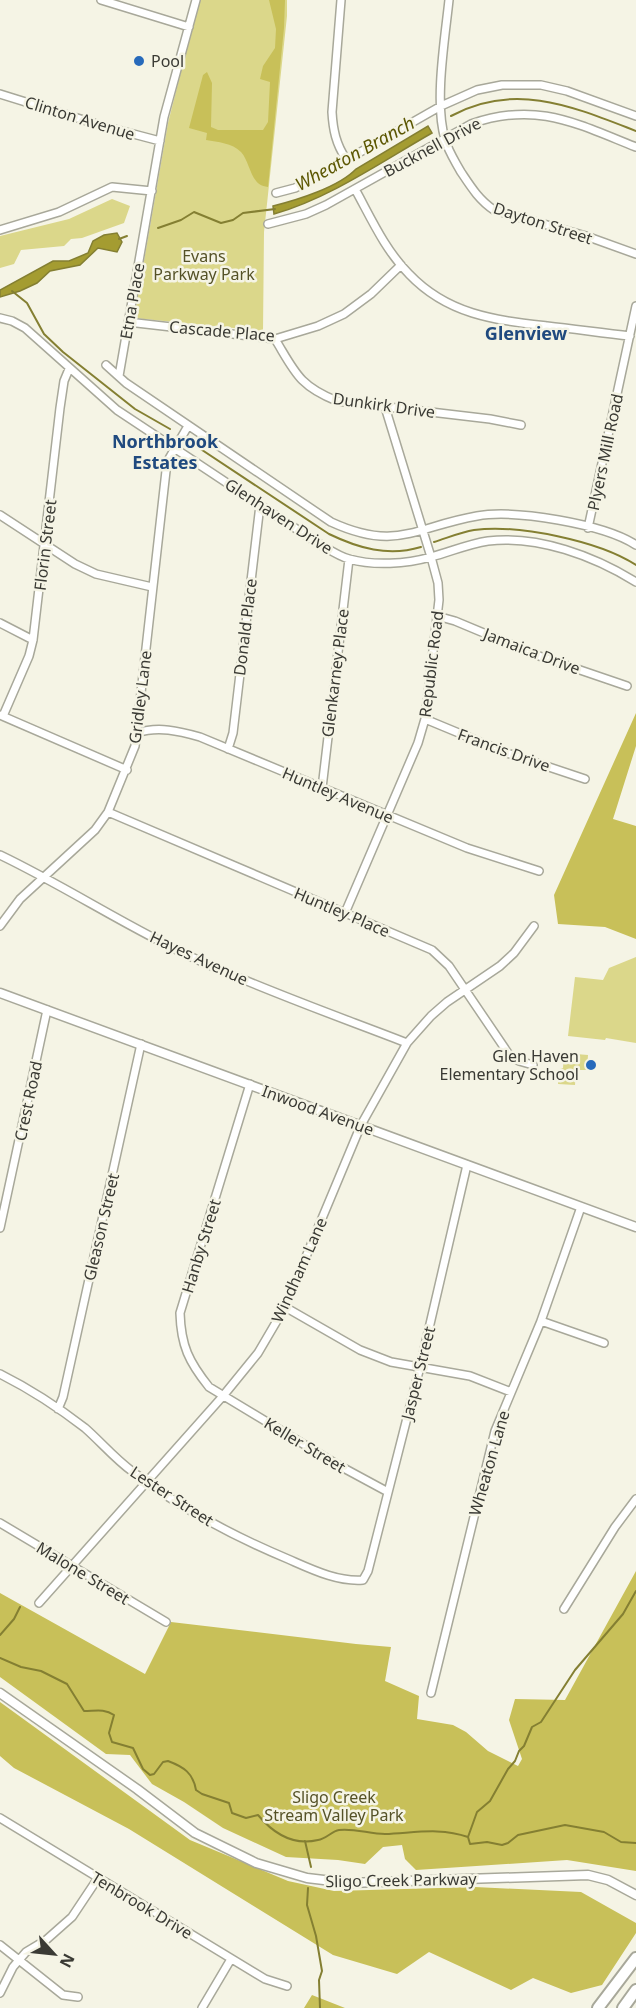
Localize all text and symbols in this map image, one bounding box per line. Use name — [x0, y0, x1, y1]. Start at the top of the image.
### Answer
place label: Pool — [151, 50, 184, 72]
marker: Pool — [132, 54, 146, 68]
street label: Clinton Avenue — [22, 91, 138, 145]
water label: Wheaton Branch — [291, 110, 419, 196]
street label: Bucknell Drive — [379, 112, 485, 182]
street label: Dayton Street — [491, 197, 596, 249]
park label: Evans Parkway Park — [153, 245, 255, 285]
street label: Etna Place — [114, 261, 150, 341]
street label: Cascade Place — [168, 315, 276, 347]
district label: Glenview — [485, 321, 568, 345]
street label: Dunkirk Drive — [331, 387, 437, 423]
street label: Plyers Mill Road — [582, 392, 628, 512]
district label: Northbrook Estates — [112, 429, 219, 474]
street label: Glenhaven Drive — [221, 473, 337, 559]
street label: Florin Street — [29, 498, 62, 592]
street label: Donald Place — [228, 577, 262, 677]
street label: Glenkarney Place — [316, 608, 354, 738]
street label: Republic Road — [414, 610, 448, 718]
street label: Jamaica Drive — [479, 622, 583, 680]
street label: Gridley Lane — [123, 649, 157, 745]
street label: Francis Drive — [455, 723, 553, 777]
street label: Huntley Avenue — [279, 762, 397, 828]
street label: Huntley Place — [291, 882, 393, 942]
street label: Hayes Avenue — [146, 926, 252, 990]
place label: Glen Haven Elementary School — [440, 1045, 579, 1085]
marker: Glen Haven Elementary School — [584, 1058, 598, 1072]
street label: Crest Road — [9, 1059, 47, 1143]
street label: Inwood Avenue — [259, 1080, 377, 1140]
street label: Gleason Street — [78, 1171, 124, 1283]
street label: Hanby Street — [176, 1196, 226, 1296]
street label: Windham Lane — [266, 1214, 332, 1326]
street label: Jasper Street — [395, 1324, 440, 1424]
street label: Wheaton Lane — [463, 1408, 515, 1518]
street label: Keller Street — [260, 1412, 350, 1478]
street label: Lester Street — [126, 1461, 218, 1531]
street label: Malone Street — [32, 1537, 134, 1610]
park label: Sligo Creek Stream Valley Park — [264, 1786, 404, 1826]
street label: Tenbrook Drive — [87, 1866, 197, 1944]
street label: Sligo Creek Parkway — [325, 1868, 478, 1892]
north arrow — [24, 1924, 84, 1984]
text: N — [55, 1950, 80, 1972]

